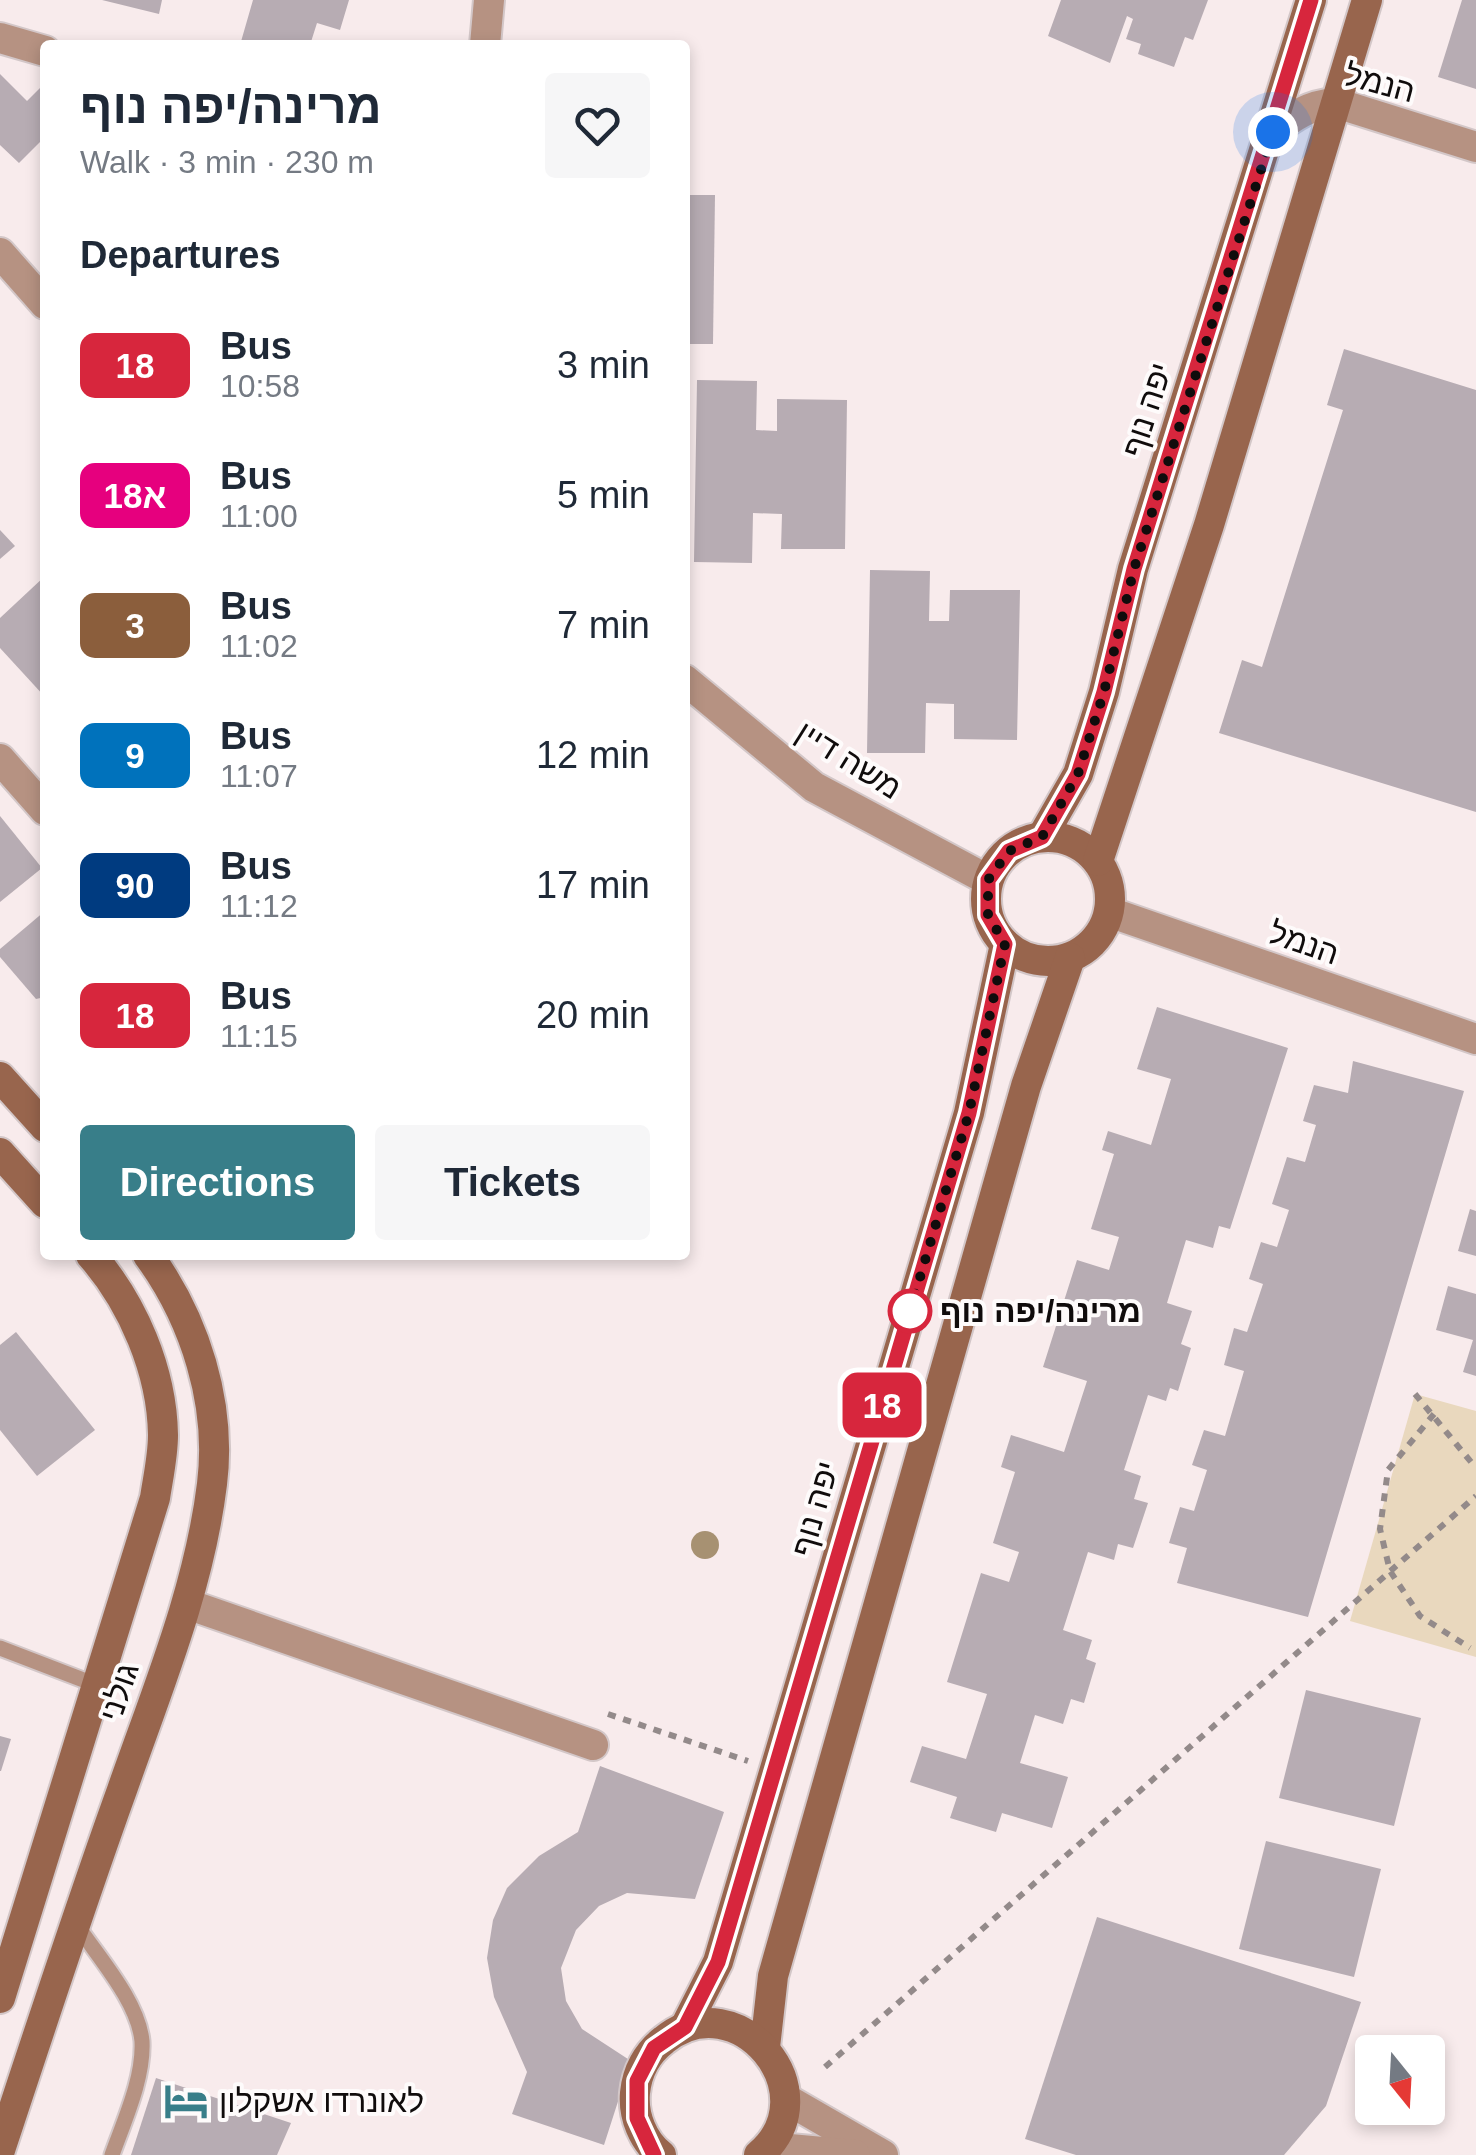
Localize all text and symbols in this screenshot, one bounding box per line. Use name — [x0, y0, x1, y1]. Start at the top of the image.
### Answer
street label: הנמל — [1341, 56, 1419, 110]
button: heart — [545, 73, 650, 178]
text: מרינה/יפה נוף — [80, 80, 382, 133]
your location — [1248, 107, 1298, 157]
text: Walk · 3 min · 230 m — [80, 144, 374, 180]
text: Departures — [80, 234, 281, 276]
text: Bus — [220, 325, 292, 367]
text: 3 min — [557, 344, 650, 386]
text: 18 — [116, 346, 154, 385]
street label: יפה נוף — [1115, 358, 1179, 462]
text: 10:58 — [220, 368, 300, 404]
text: Bus — [220, 455, 292, 497]
text: 5 min — [557, 474, 650, 516]
text: 18א — [104, 476, 166, 515]
text: 11:00 — [220, 498, 298, 534]
text: Bus — [220, 585, 292, 627]
text: 7 min — [557, 604, 650, 646]
text: 3 — [125, 606, 145, 645]
text: 11:02 — [220, 628, 298, 664]
street label: משה דיין — [790, 714, 908, 806]
text: Bus — [220, 715, 292, 757]
text: 12 min — [536, 734, 650, 776]
text: 9 — [125, 736, 145, 775]
text: 11:07 — [220, 758, 298, 794]
text: Bus — [220, 845, 292, 887]
text: 17 min — [536, 864, 650, 906]
text: 90 — [116, 866, 154, 905]
text: 11:12 — [220, 888, 298, 924]
street label: הנמל — [1264, 914, 1344, 972]
text: Bus — [220, 975, 292, 1017]
text: 20 min — [536, 994, 650, 1036]
text: 18 — [116, 996, 154, 1035]
text: 11:15 — [220, 1018, 298, 1054]
button: Directions — [80, 1125, 355, 1240]
button: Tickets — [375, 1125, 650, 1240]
marker: מרינה/יפה נוף — [889, 1290, 931, 1332]
place label: מרינה/יפה נוף — [940, 1293, 1141, 1329]
line badge: 18 — [837, 1372, 927, 1438]
text: 18 — [863, 1386, 901, 1425]
street label: יפה נוף — [784, 1457, 846, 1561]
street label: גולני — [92, 1658, 146, 1726]
north arrow — [1355, 2035, 1445, 2125]
map controls — [1355, 2035, 1445, 2125]
hotel icon: לאונרדו אשקלון — [162, 2077, 210, 2125]
place label: לאונרדו אשקלון — [219, 2083, 424, 2119]

